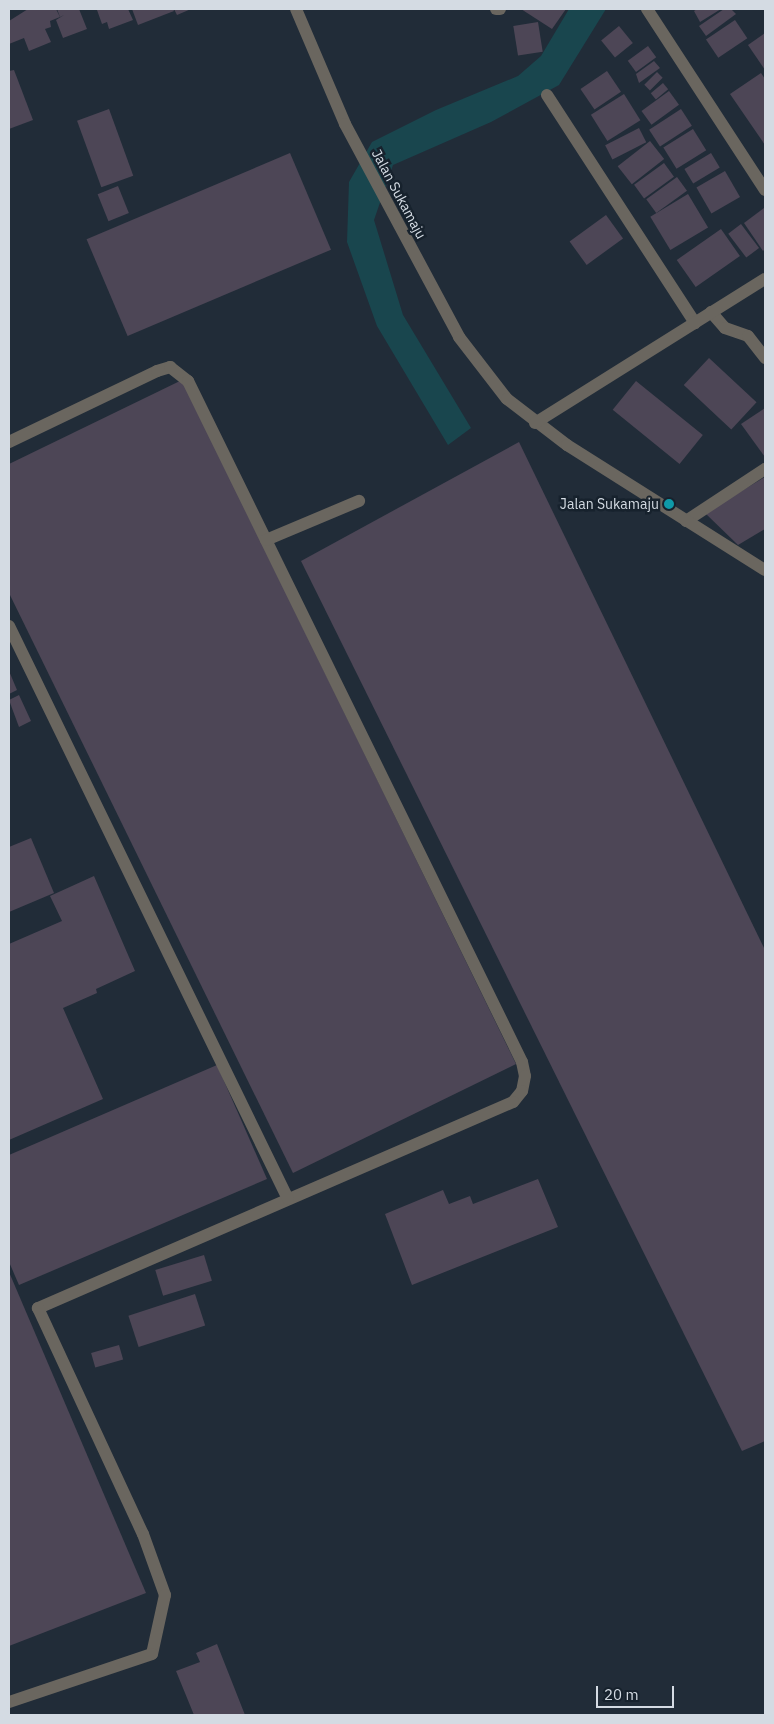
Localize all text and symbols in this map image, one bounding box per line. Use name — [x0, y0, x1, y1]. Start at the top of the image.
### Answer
street label: Jalan Sukamaju — [368, 146, 430, 242]
place label: Jalan Sukamaju — [560, 496, 659, 512]
marker: Jalan Sukamaju — [663, 498, 675, 510]
scale bar — [599, 1676, 676, 1708]
text: 20 m — [604, 1685, 639, 1704]

